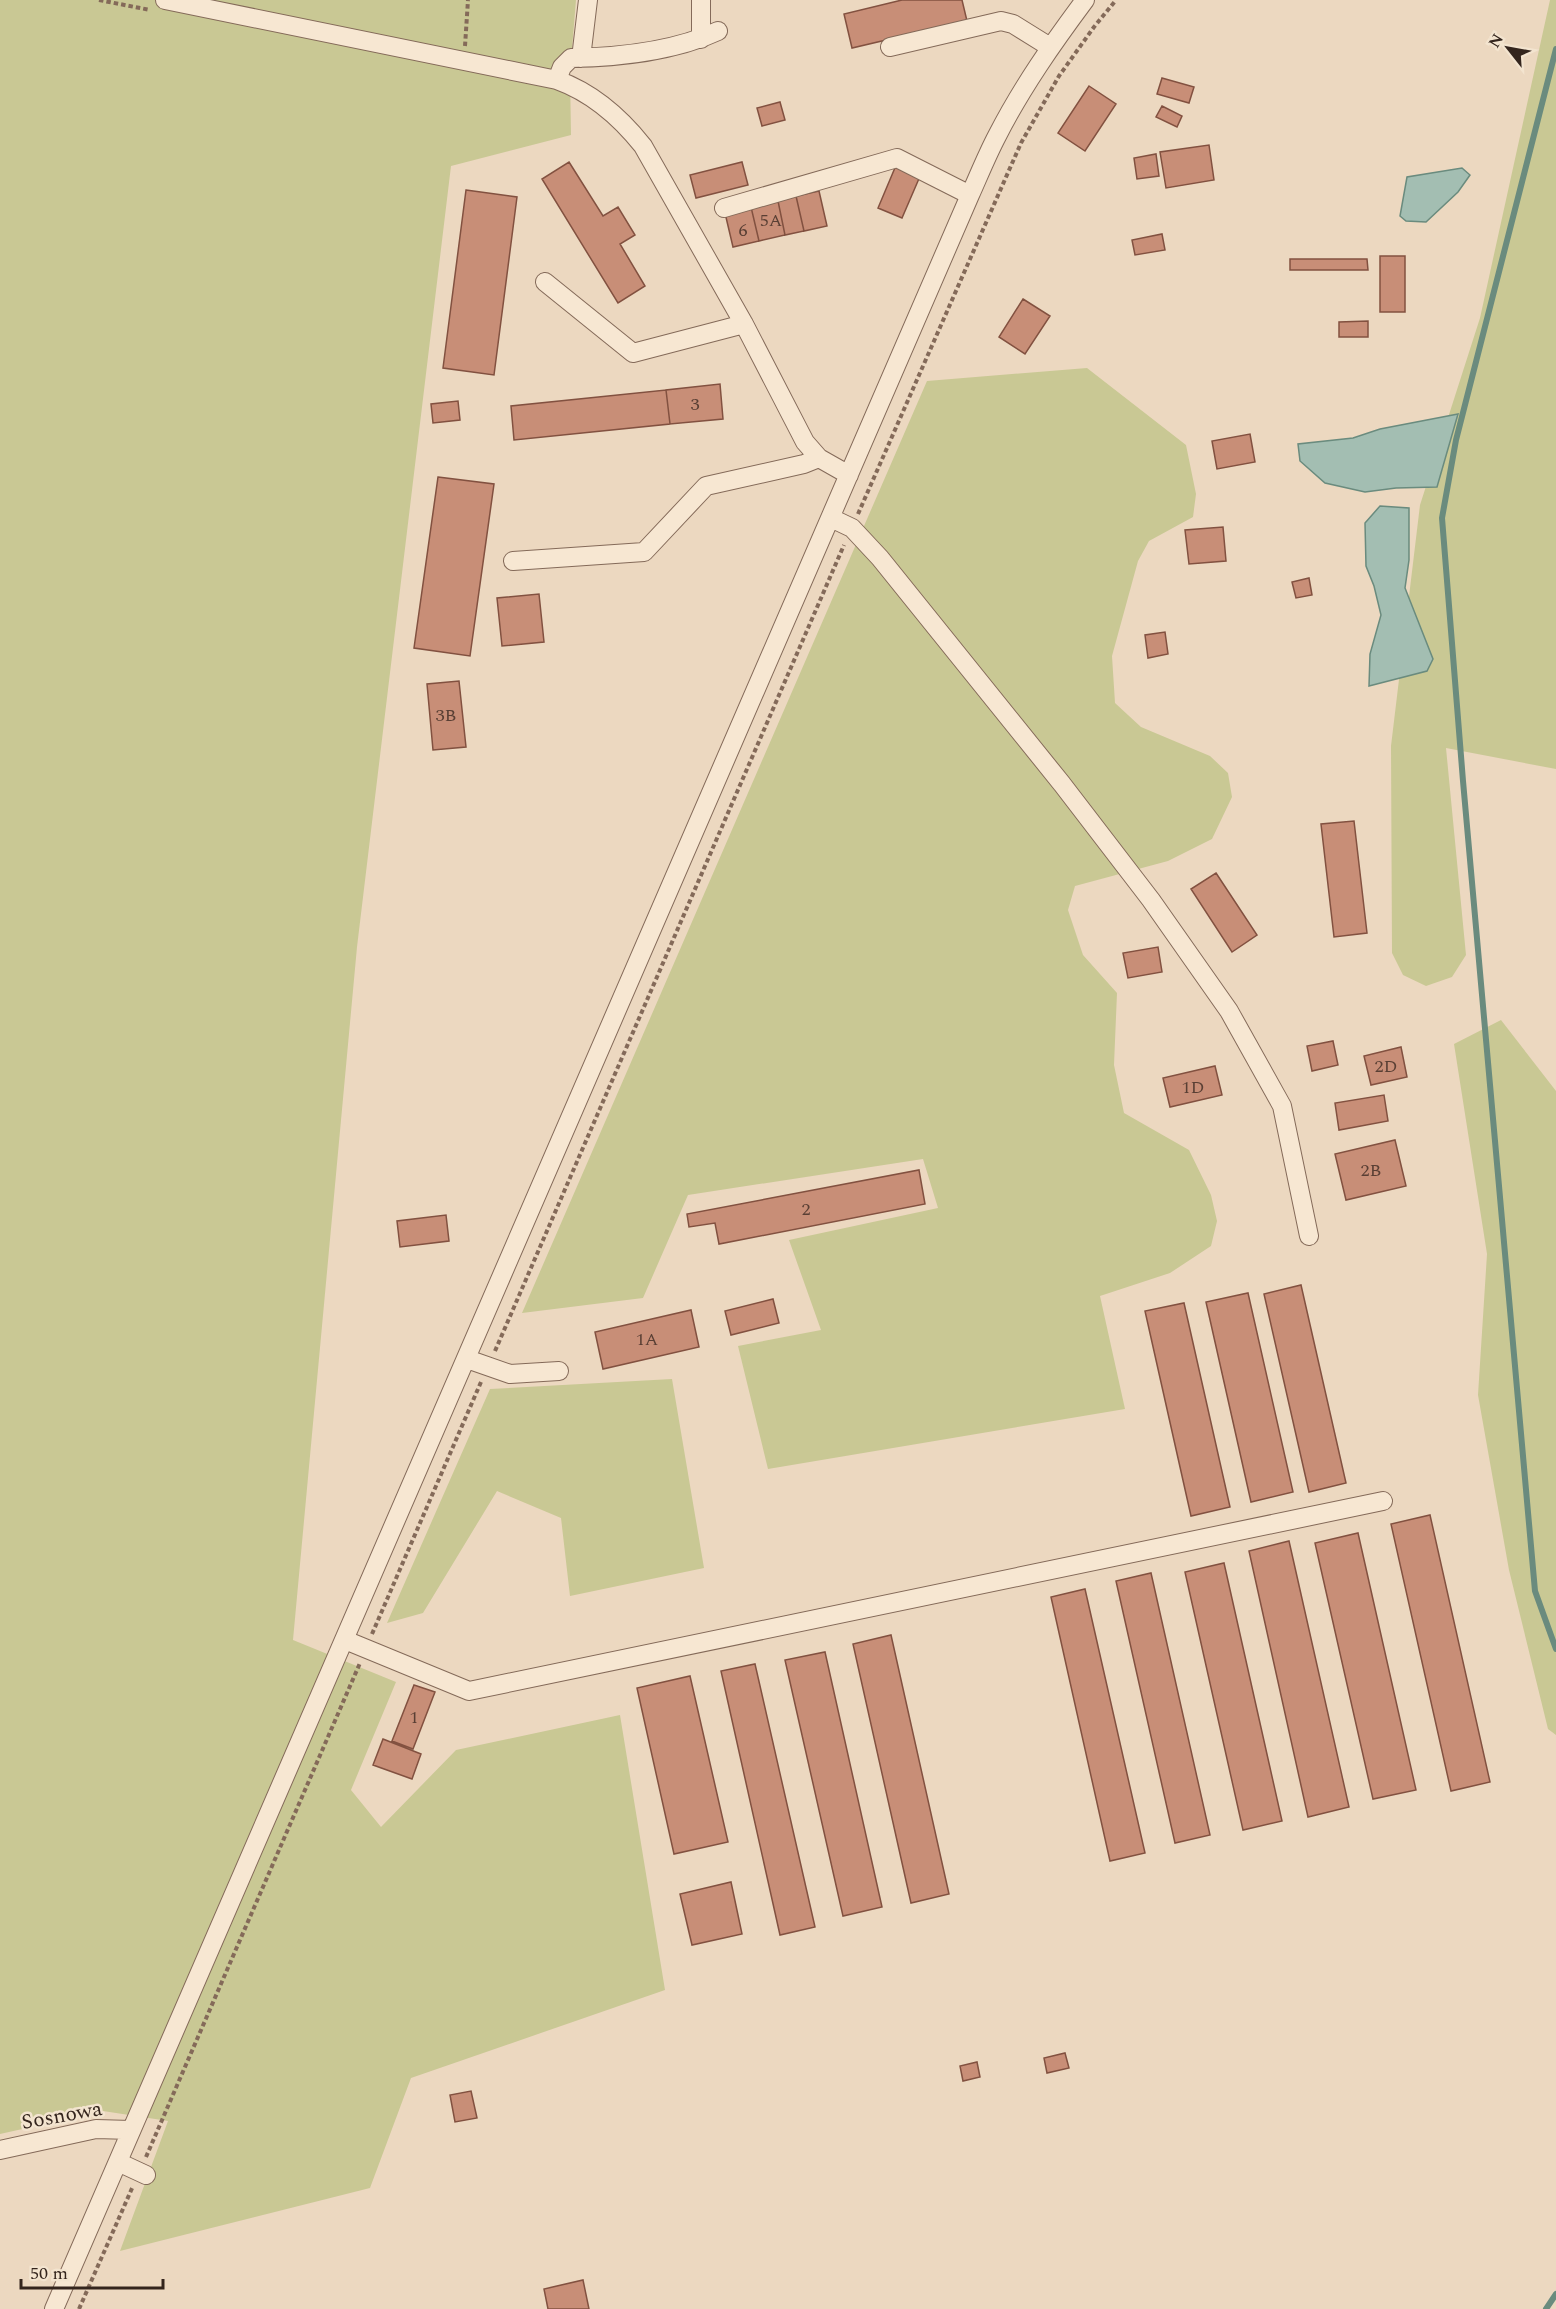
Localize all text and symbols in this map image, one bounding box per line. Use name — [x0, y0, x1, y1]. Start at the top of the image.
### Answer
north arrow — [1478, 18, 1538, 78]
text: N — [1482, 29, 1510, 53]
house number: 5A — [760, 207, 782, 234]
house number: 6 — [739, 217, 748, 244]
house number: 3 — [691, 391, 700, 418]
house number: 3B — [436, 702, 456, 729]
house number: 2D — [1375, 1053, 1397, 1080]
house number: 1D — [1182, 1074, 1204, 1101]
house number: 2B — [1361, 1157, 1381, 1184]
house number: 2 — [802, 1196, 811, 1223]
house number: 1A — [636, 1326, 658, 1353]
house number: 1 — [410, 1704, 419, 1731]
street label: Sosnowa — [19, 2093, 106, 2139]
scale bar — [21, 2252, 164, 2290]
text: 50 m — [30, 2260, 68, 2287]

